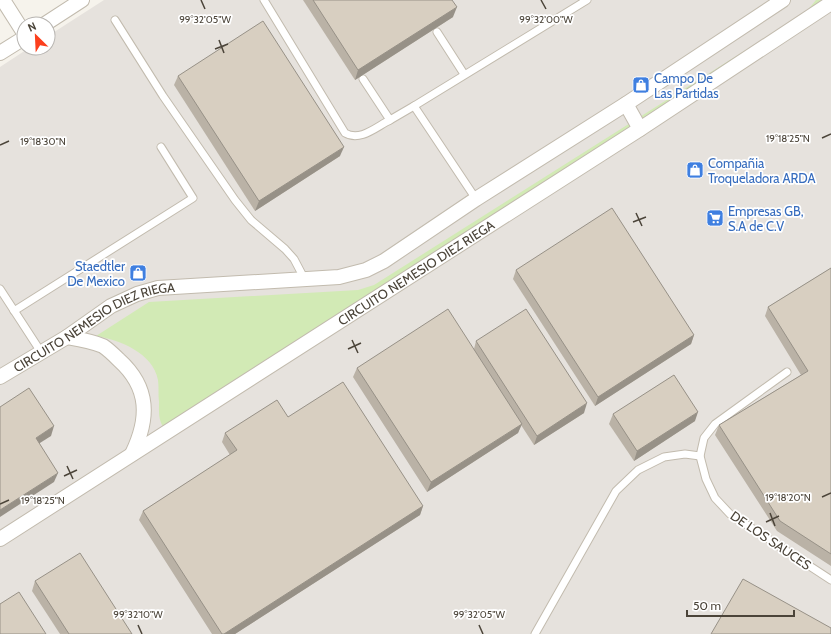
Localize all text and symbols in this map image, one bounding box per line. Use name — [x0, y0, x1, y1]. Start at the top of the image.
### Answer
text: 99°32'05"W — [179, 13, 231, 26]
text: 99°32'00"W — [519, 13, 573, 26]
north arrow — [16, 16, 56, 56]
text: N — [26, 19, 38, 35]
place label: Campo De Las Partidas — [654, 70, 719, 101]
shop icon: Campo De Las Partidas — [631, 75, 651, 95]
text: 19°18'25"N — [766, 132, 810, 145]
text: 19°18'30"N — [20, 135, 66, 148]
place label: Compañia Troqueladora ARDA — [708, 155, 816, 186]
shop icon: Compañia Troqueladora ARDA — [685, 160, 705, 180]
place label: Empresas GB, S.A de C.V — [728, 203, 804, 234]
supermarket icon: Empresas GB, S.A de C.V — [705, 208, 725, 228]
street label: CIRCUITO NEMESIO DIEZ RIEGA — [335, 217, 497, 328]
place label: Staedtler De Mexico — [67, 258, 126, 289]
shop icon: Staedtler De Mexico — [128, 263, 148, 283]
street label: CIRCUITO NEMESIO DIEZ RIEGA — [10, 279, 175, 375]
text: 19°18'20"N — [765, 491, 811, 504]
text: 19°18'25"N — [21, 494, 65, 507]
street label: DE LOS SAUCES — [728, 507, 815, 573]
scale bar — [687, 592, 794, 618]
text: 50 m — [693, 598, 721, 613]
text: 99°32'10"W — [113, 608, 163, 621]
text: 99°32'05"W — [453, 608, 505, 621]

